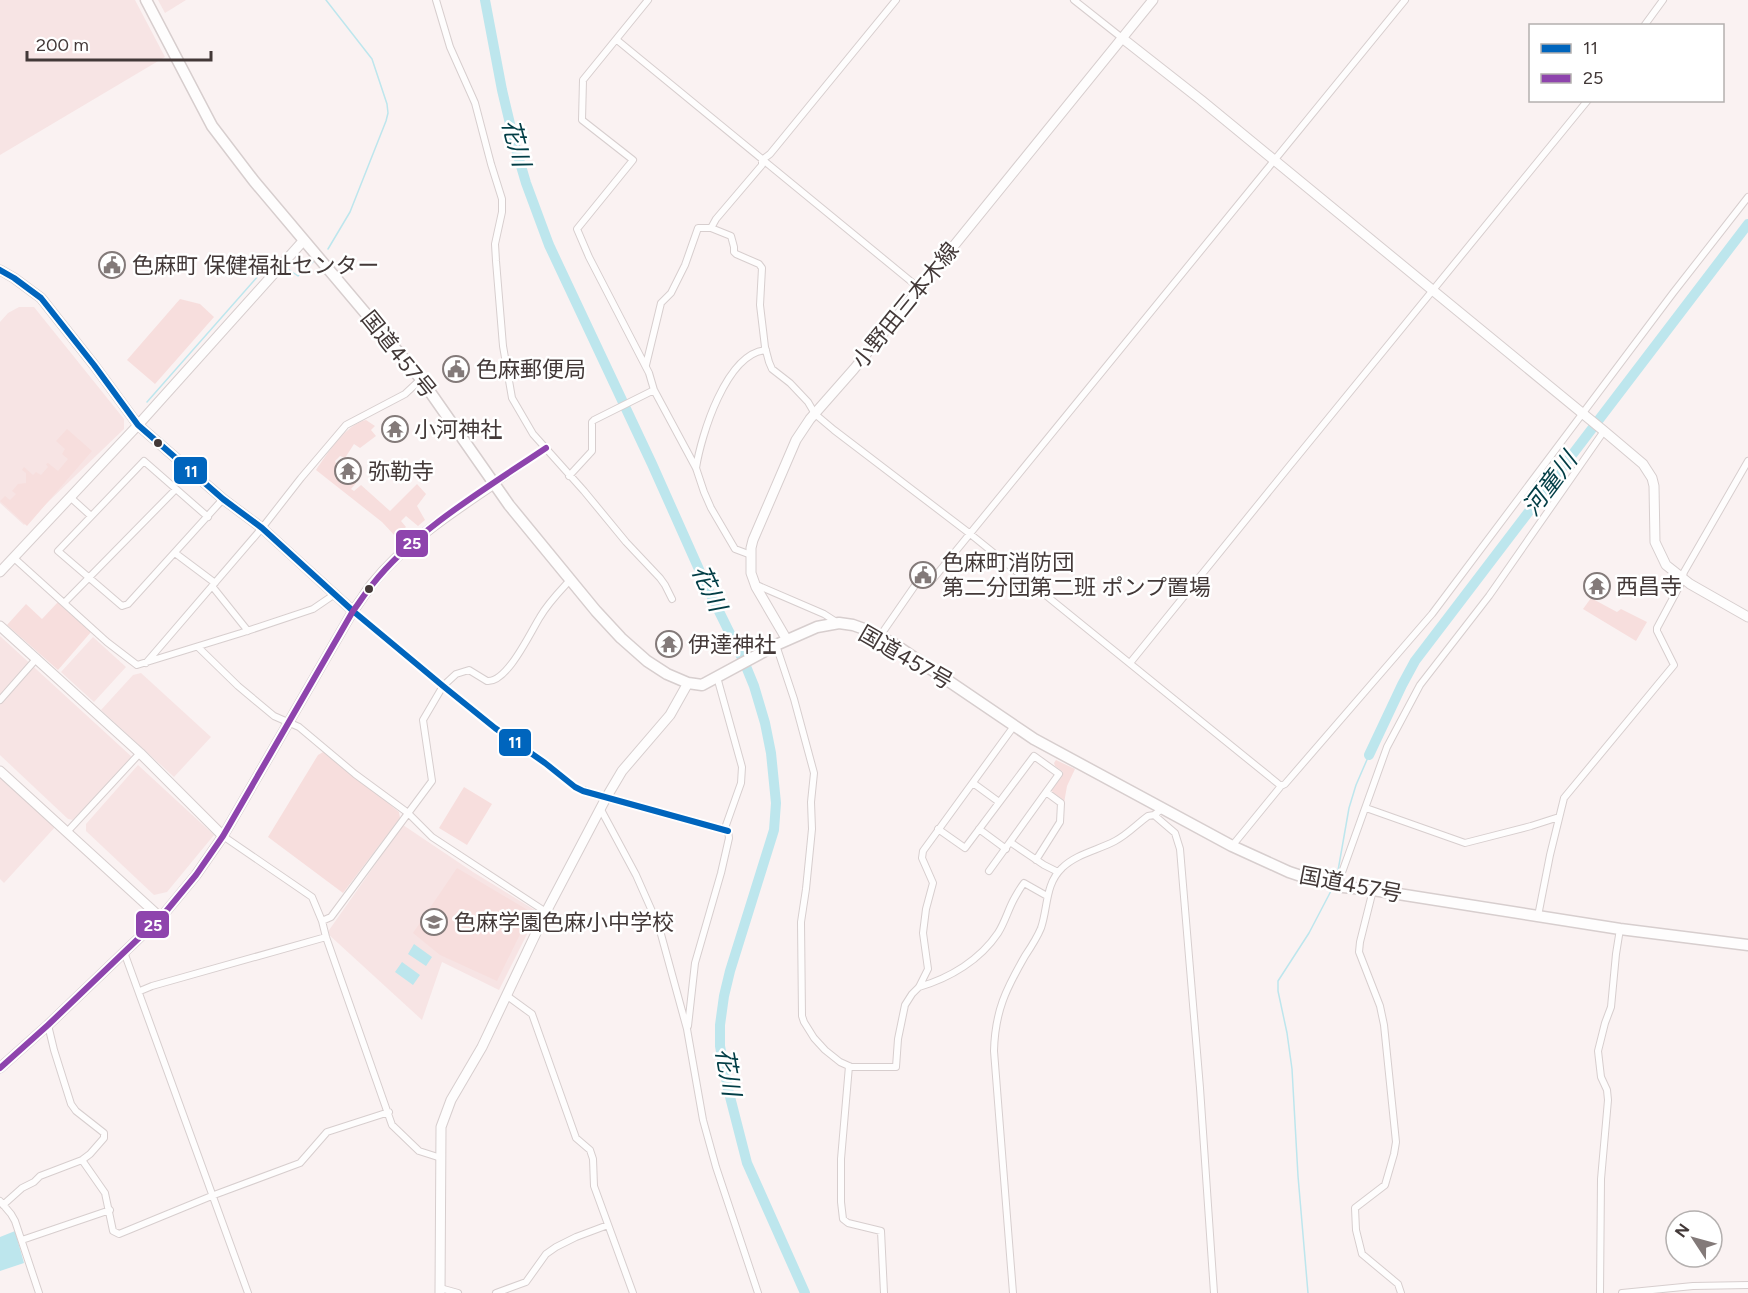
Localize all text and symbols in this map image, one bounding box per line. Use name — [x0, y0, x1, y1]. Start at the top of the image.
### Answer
scale bar — [27, 24, 212, 62]
legend — [1529, 24, 1724, 102]
text: 200 m — [36, 34, 89, 56]
text: 11 — [1583, 37, 1598, 59]
text: 25 — [1583, 67, 1603, 89]
water label: 花川 — [496, 116, 537, 173]
street label: 小野田三本木線 — [846, 237, 964, 374]
public building icon: 色麻町 保健福祉センター — [97, 250, 127, 280]
place label: 色麻町 保健福祉センター — [132, 252, 379, 279]
street label: 国道457号 — [355, 305, 442, 403]
public building icon: 色麻郵便局 — [441, 354, 471, 384]
place label: 色麻郵便局 — [476, 356, 586, 383]
temple icon: 小河神社 — [380, 414, 410, 444]
place label: 小河神社 — [414, 416, 502, 443]
unlabelled marker — [152, 437, 164, 449]
water label: 河童川 — [1516, 444, 1585, 521]
line badge: 11 — [173, 456, 208, 485]
temple icon: 弥勒寺 — [333, 456, 363, 486]
place label: 弥勒寺 — [368, 458, 434, 485]
text: 11 — [184, 462, 198, 481]
line badge: 25 — [395, 529, 429, 558]
text: 25 — [403, 534, 421, 553]
place label: 色麻町消防団 第二分団第二班 ポンプ置場 — [942, 549, 1211, 601]
water label: 花川 — [686, 560, 734, 618]
public building icon: 色麻町消防団 第二分団第二班 ポンプ置場 — [908, 560, 938, 590]
temple icon: 西昌寺 — [1582, 571, 1612, 601]
place label: 西昌寺 — [1616, 573, 1682, 600]
unlabelled marker — [363, 583, 375, 595]
street label: 国道457号 — [854, 620, 958, 695]
temple icon: 伊達神社 — [654, 629, 684, 659]
place label: 伊達神社 — [688, 631, 776, 658]
line badge: 11 — [498, 728, 532, 757]
text: 11 — [508, 733, 522, 752]
street label: 国道457号 — [1297, 861, 1405, 908]
school or university icon: 色麻学園色麻小中学校 — [419, 907, 449, 937]
place label: 色麻学園色麻小中学校 — [454, 909, 674, 936]
line badge: 25 — [135, 910, 170, 939]
text: 25 — [144, 916, 162, 935]
water label: 花川 — [710, 1046, 747, 1101]
north arrow — [1664, 1209, 1724, 1269]
text: N — [1671, 1220, 1694, 1241]

